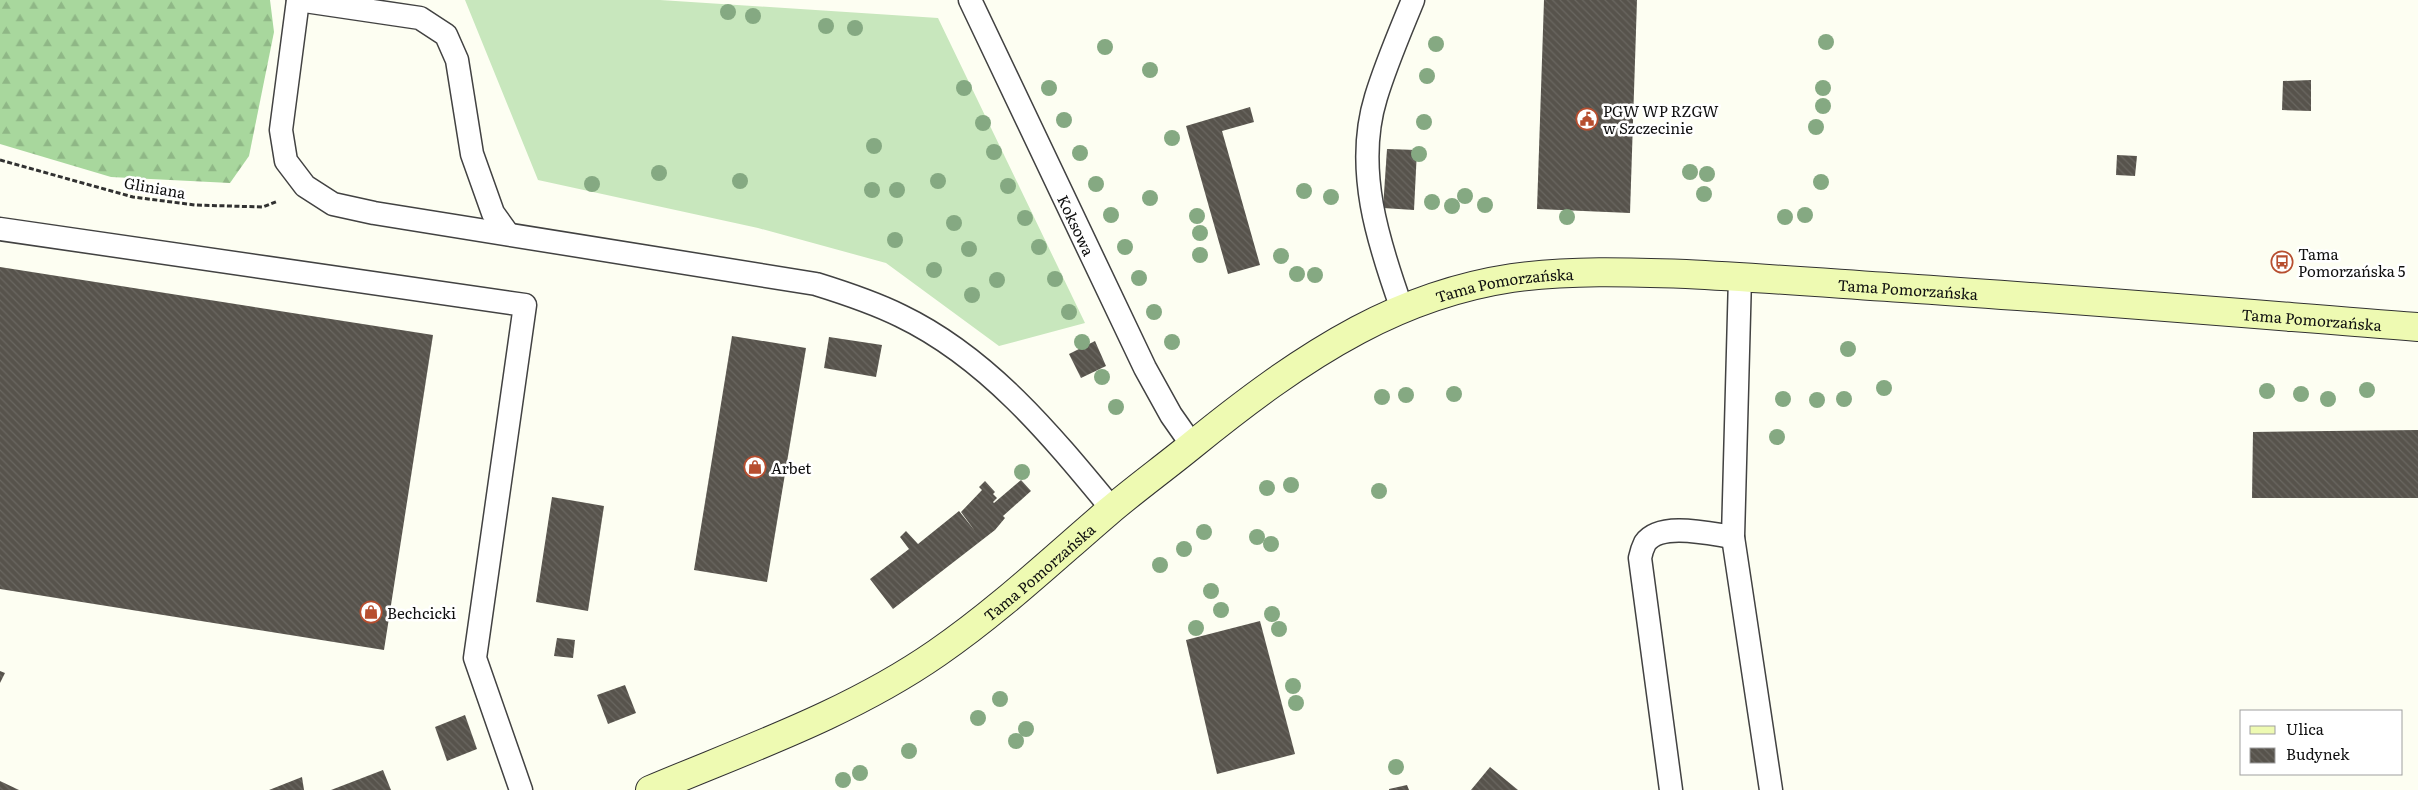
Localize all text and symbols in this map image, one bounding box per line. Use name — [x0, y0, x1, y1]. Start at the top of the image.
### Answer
place label: PGW WP RZGW w Szczecinie — [1603, 99, 1719, 139]
public building icon: PGW WP RZGW w Szczecinie — [1575, 107, 1599, 131]
street label: Gliniana — [122, 170, 189, 204]
street label: Koksowa — [1053, 191, 1102, 260]
place label: Tama Pomorzańska 5 — [2298, 242, 2406, 282]
bus stop icon: Tama Pomorzańska 5 — [2270, 250, 2294, 274]
street label: Tama Pomorzańska — [1432, 261, 1575, 308]
street label: Tama Pomorzańska — [1837, 272, 1980, 305]
street label: Tama Pomorzańska — [2241, 302, 2384, 336]
shop icon: Arbet — [743, 455, 767, 479]
place label: Arbet — [771, 456, 811, 479]
street label: Tama Pomorzańska — [978, 517, 1100, 626]
shop icon: Bechcicki — [359, 600, 383, 624]
place label: Bechcicki — [387, 601, 456, 624]
legend — [2240, 710, 2403, 775]
text: Ulica — [2286, 717, 2325, 740]
text: Budynek — [2286, 742, 2350, 765]

